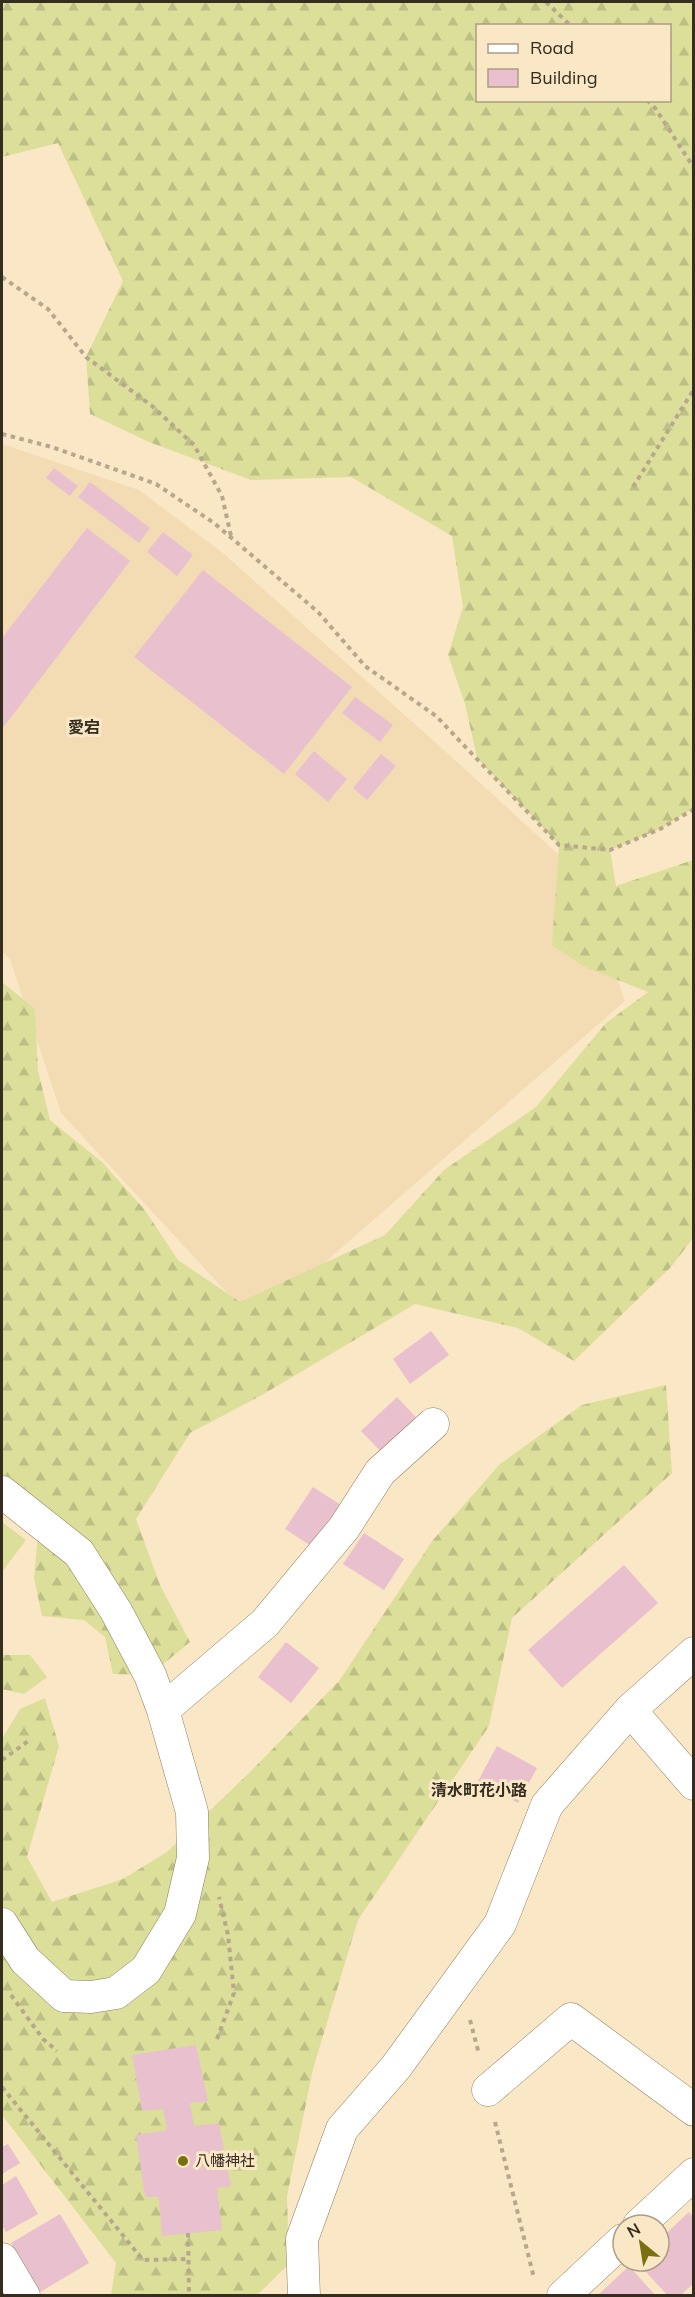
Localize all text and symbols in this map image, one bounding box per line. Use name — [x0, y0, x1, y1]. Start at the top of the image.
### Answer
legend — [476, 24, 671, 102]
text: Road — [530, 36, 574, 59]
text: Building — [530, 66, 598, 89]
district label: 愛宕 — [68, 717, 100, 737]
district label: 清水町花小路 — [431, 1780, 527, 1800]
place label: 八幡神社 — [195, 2151, 255, 2170]
marker: 八幡神社 — [176, 2154, 190, 2168]
north arrow — [611, 2213, 671, 2273]
text: N — [623, 2218, 644, 2242]

